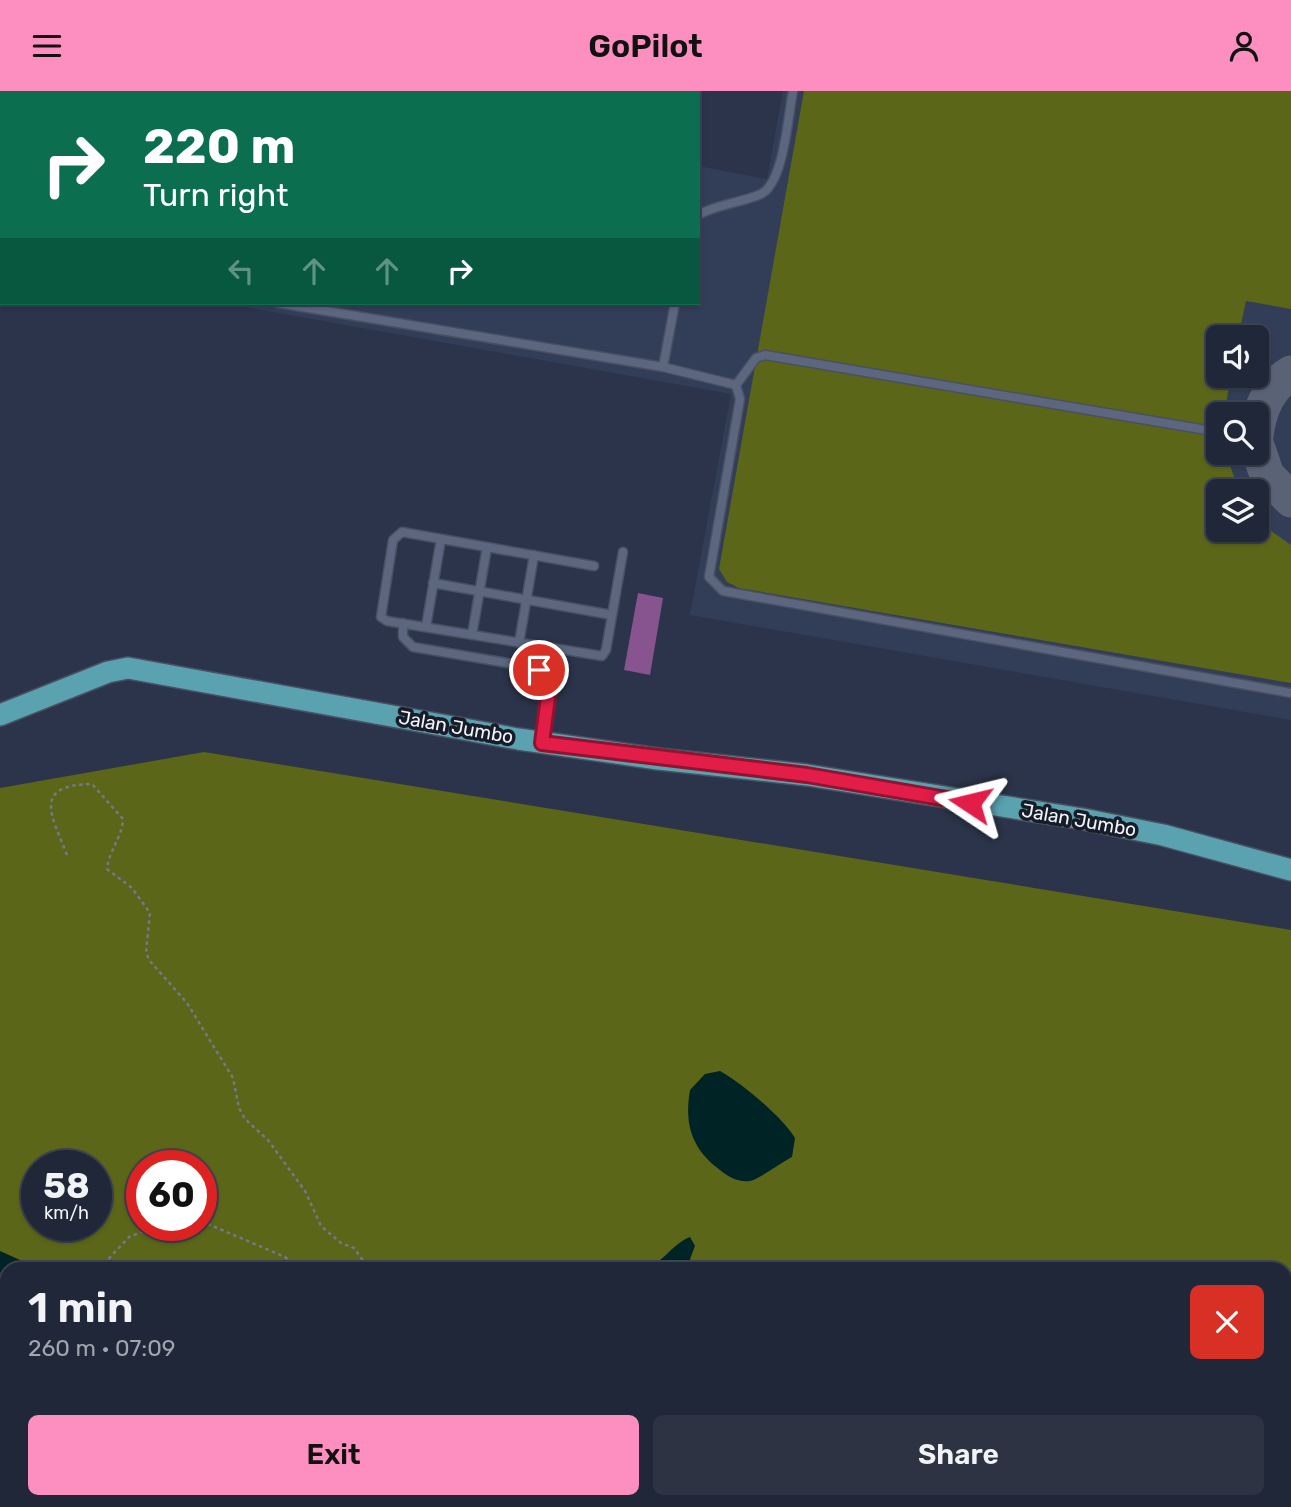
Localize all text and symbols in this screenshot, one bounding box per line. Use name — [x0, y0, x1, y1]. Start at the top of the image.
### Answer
icon: menu — [28, 27, 66, 65]
text: GoPilot — [588, 27, 703, 65]
icon: person — [1225, 27, 1263, 65]
text: 220 m — [143, 117, 295, 175]
icon: right — [28, 119, 119, 210]
text: Turn right — [143, 176, 288, 214]
icon: left — [222, 252, 260, 290]
icon: ahead — [295, 252, 333, 290]
icon: ahead — [368, 252, 406, 290]
icon: right — [441, 252, 479, 290]
map controls — [1206, 325, 1269, 542]
button: sound — [1206, 325, 1269, 388]
button: search — [1206, 402, 1269, 465]
button: layers — [1206, 479, 1269, 542]
pin — [509, 640, 569, 700]
icon: arrive — [520, 651, 558, 689]
street label: Jalan Jumbo — [397, 706, 515, 748]
position arrow — [933, 766, 1007, 840]
street label: Jalan Jumbo — [1020, 799, 1138, 841]
speed limit sign: 60 — [126, 1150, 217, 1241]
text: 58 — [43, 1165, 90, 1207]
text: km/h — [44, 1202, 89, 1224]
text: 1 min — [28, 1283, 134, 1333]
button: close — [1190, 1285, 1264, 1359]
text: 260 m · 07:09 — [28, 1334, 175, 1362]
button: Exit — [28, 1415, 639, 1495]
button: Share — [653, 1415, 1264, 1495]

